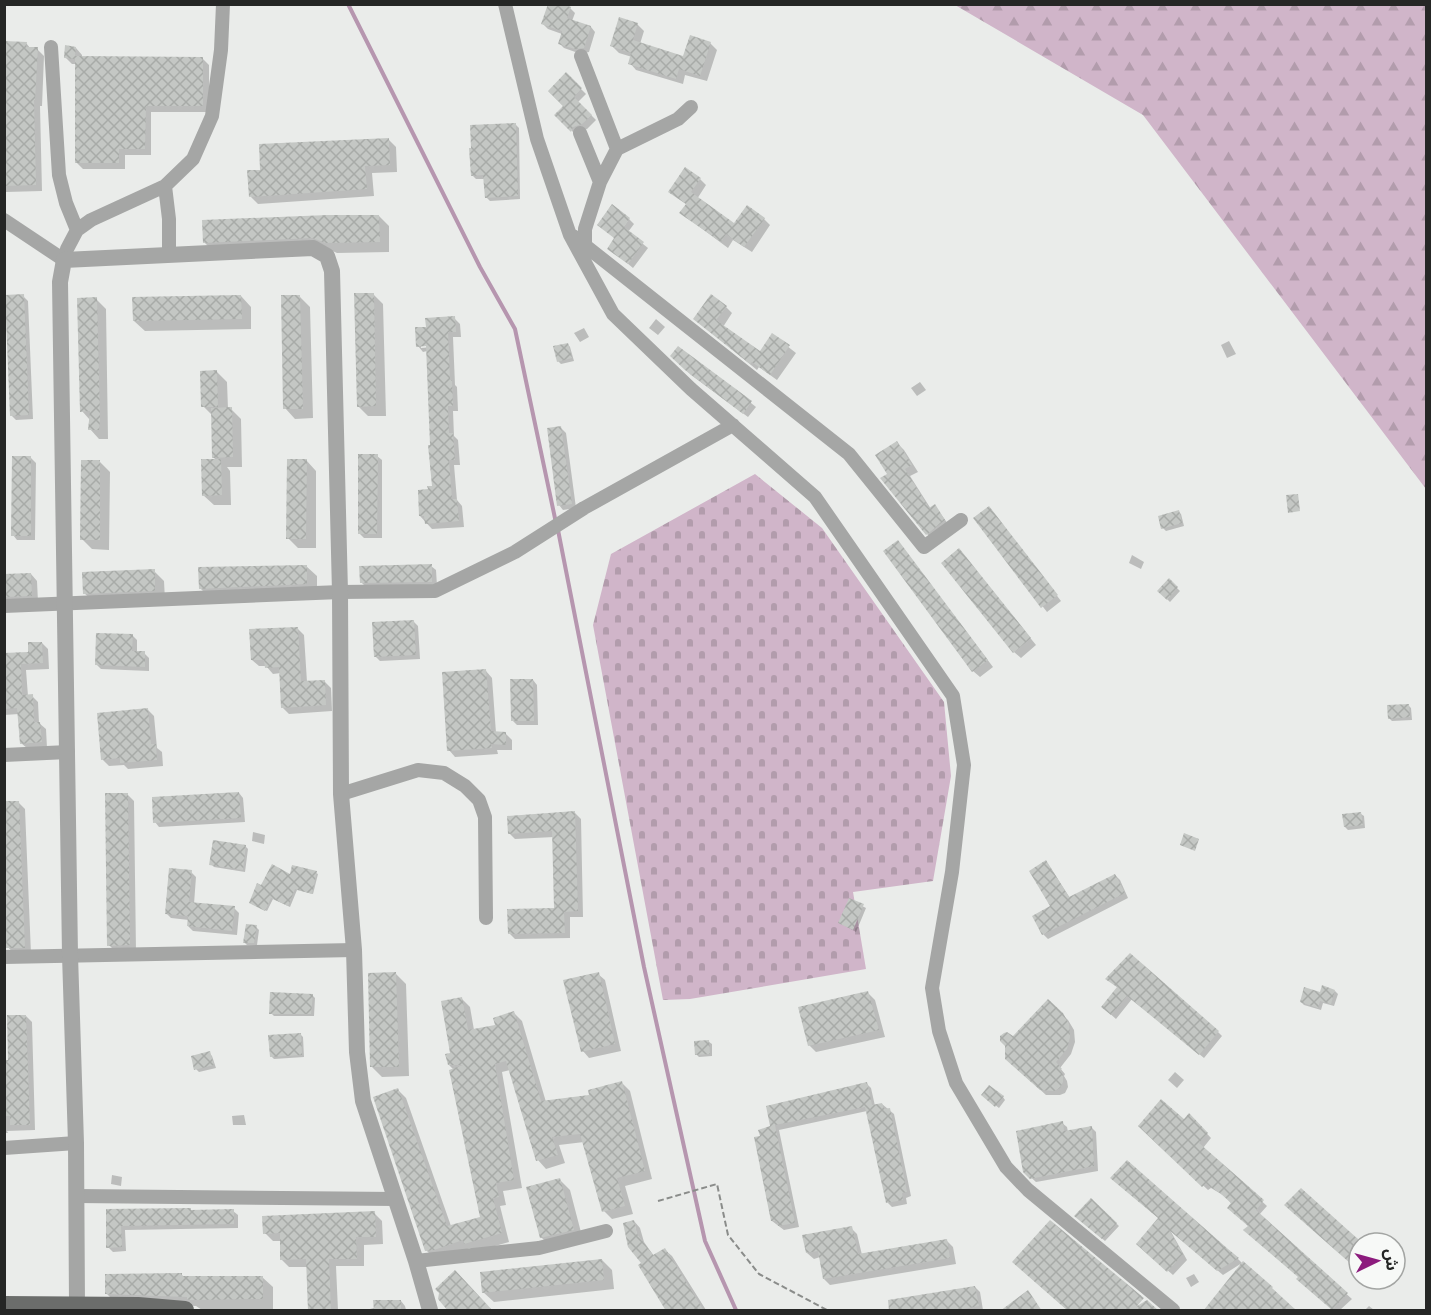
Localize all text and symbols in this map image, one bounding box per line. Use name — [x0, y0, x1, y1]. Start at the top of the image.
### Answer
north arrow — [1347, 1231, 1407, 1291]
text: ش — [1380, 1248, 1402, 1272]

